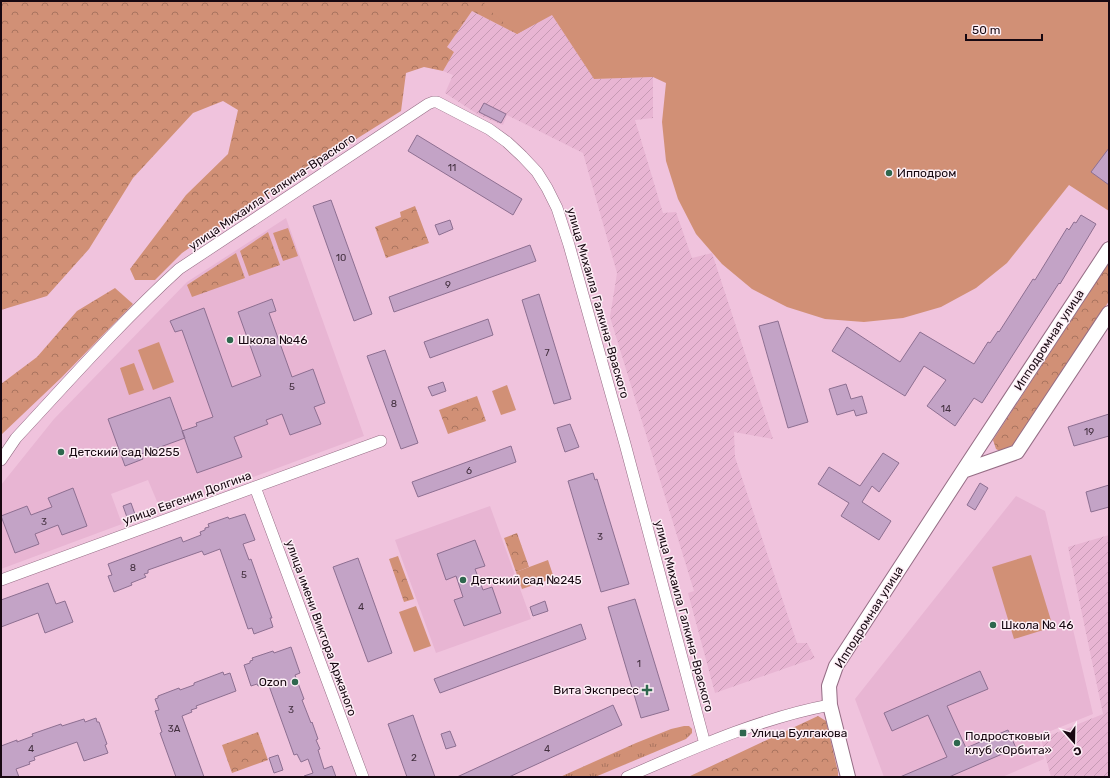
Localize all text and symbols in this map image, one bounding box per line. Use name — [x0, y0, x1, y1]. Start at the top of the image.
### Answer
scale bar — [966, 16, 1042, 42]
text: 50 m — [972, 23, 1000, 37]
street label: улица Михаила Галкина-Враского — [186, 131, 358, 253]
house number: 11 — [448, 162, 456, 174]
place label: Ипподром — [897, 166, 956, 180]
marker: Ипподром — [884, 168, 894, 178]
street label: улица Михаила Галкина-Враского — [564, 206, 632, 400]
house number: 10 — [336, 252, 346, 264]
house number: 9 — [445, 279, 451, 291]
street label: Ипподромная улица — [1011, 287, 1087, 393]
place label: Школа №46 — [238, 333, 308, 347]
marker: Школа №46 — [225, 335, 235, 345]
house number: 7 — [544, 347, 550, 359]
house number: 5 — [289, 381, 295, 393]
house number: 8 — [391, 398, 397, 410]
house number: 14 — [941, 403, 951, 415]
house number: 19 — [1084, 426, 1094, 438]
place label: Детский сад №255 — [69, 445, 180, 459]
marker: Детский сад №255 — [56, 447, 66, 457]
house number: 6 — [466, 465, 472, 477]
street label: улица Евгения Долгина — [121, 468, 253, 528]
house number: 3 — [41, 516, 47, 528]
street label: улица Михаила Галкина-Враского — [652, 519, 716, 713]
house number: 3 — [597, 531, 603, 543]
street label: улица имени Виктора Аржаного — [283, 538, 359, 718]
house number: 8 — [130, 562, 136, 574]
street label: Ипподромная улица — [832, 564, 906, 670]
house number: 5 — [241, 569, 247, 581]
place label: Детский сад №245 — [471, 573, 582, 587]
marker: Детский сад №245 — [458, 575, 468, 585]
house number: 4 — [358, 601, 364, 613]
place label: Школа № 46 — [1001, 618, 1073, 632]
marker: Школа № 46 — [988, 620, 998, 630]
house number: 1 — [637, 658, 641, 670]
place label: Ozon — [259, 675, 287, 689]
marker: Ozon — [290, 677, 300, 687]
place label: Вита Экспресс — [553, 683, 639, 697]
marker: Вита Экспресс — [642, 685, 652, 695]
house number: 3 — [288, 704, 294, 716]
north arrow — [1054, 722, 1094, 762]
house number: 3А — [168, 723, 181, 735]
place label: Улица Булгакова — [751, 726, 847, 740]
marker: Улица Булгакова — [738, 728, 748, 738]
place label: Подростковый клуб «Орбита» — [965, 729, 1052, 757]
marker: Подростковый клуб «Орбита» — [952, 738, 962, 748]
house number: 4 — [28, 743, 34, 755]
house number: 4 — [544, 743, 550, 755]
text: С — [1071, 743, 1083, 758]
house number: 2 — [411, 752, 417, 764]

